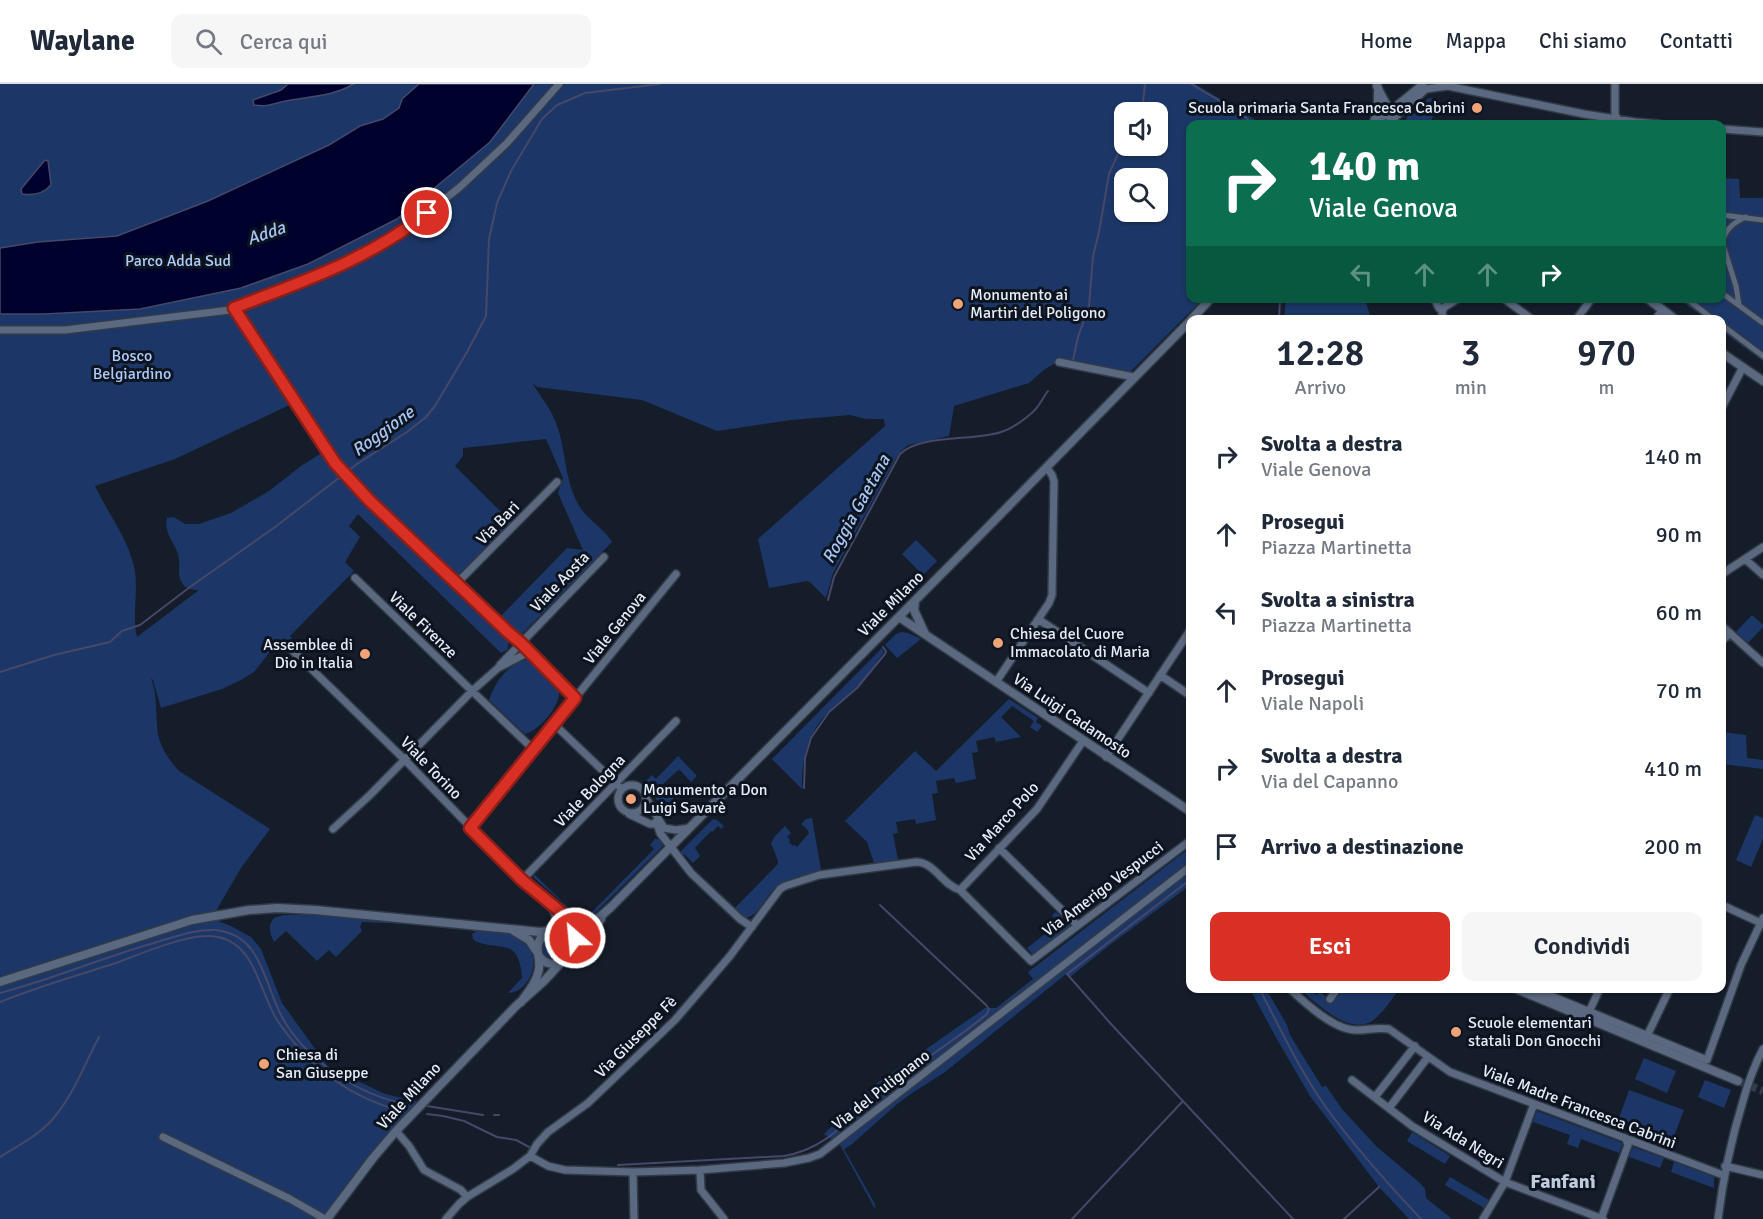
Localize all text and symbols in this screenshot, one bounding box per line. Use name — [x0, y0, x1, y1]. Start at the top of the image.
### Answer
search box — [171, 14, 591, 68]
text: Waylane — [30, 24, 135, 58]
icon: search — [192, 25, 225, 58]
text: Cerca qui — [240, 28, 328, 55]
text: Home — [1360, 28, 1413, 54]
text: Mappa — [1446, 28, 1506, 54]
text: Chi siamo — [1539, 28, 1627, 54]
text: Contatti — [1660, 28, 1733, 54]
place label: Scuola primaria Santa Francesca Cabrini — [1188, 98, 1465, 118]
marker: Scuola primaria Santa Francesca Cabrini — [1470, 101, 1484, 115]
map controls — [1114, 102, 1168, 222]
button: sound — [1114, 102, 1168, 156]
text: 140 m — [1309, 141, 1420, 192]
icon: right — [1210, 144, 1288, 222]
button: search — [1114, 168, 1168, 222]
pin — [401, 187, 452, 238]
text: Viale Genova — [1309, 192, 1458, 225]
icon: arrive — [410, 196, 443, 229]
water label: Adda — [244, 216, 289, 250]
park label: Parco Adda Sud — [125, 251, 231, 271]
icon: left — [1345, 258, 1378, 291]
icon: ahead — [1408, 258, 1441, 291]
icon: ahead — [1471, 258, 1504, 291]
icon: right — [1534, 258, 1567, 291]
place label: Monumento ai Martiri del Poligono — [970, 285, 1106, 323]
marker: Monumento ai Martiri del Poligono — [951, 297, 965, 311]
text: 12:28 — [1276, 331, 1364, 376]
text: 3 — [1461, 331, 1481, 376]
text: 970 — [1577, 331, 1636, 376]
park label: Bosco Belgiardino — [93, 346, 171, 384]
text: Arrivo — [1294, 375, 1346, 400]
text: min — [1455, 375, 1487, 400]
text: m — [1598, 375, 1614, 400]
water label: Roggione — [347, 400, 419, 461]
text: Svolta a destra — [1261, 430, 1402, 457]
icon: right — [1210, 440, 1243, 473]
text: 140 m — [1644, 443, 1702, 470]
water label: Roggia Gaetana — [817, 450, 895, 567]
text: Viale Genova — [1261, 457, 1371, 482]
street label: Via Bari — [472, 497, 524, 549]
text: Prosegui — [1261, 508, 1345, 535]
icon: ahead — [1210, 518, 1243, 551]
text: 90 m — [1656, 521, 1702, 548]
text: Piazza Martinetta — [1261, 535, 1412, 560]
street label: Viale Aosta — [526, 548, 594, 616]
street label: Viale Milano — [854, 567, 928, 641]
text: Svolta a sinistra — [1261, 586, 1415, 613]
street label: Viale Firenze — [385, 587, 461, 663]
street label: Viale Genova — [579, 587, 651, 669]
icon: left — [1210, 596, 1243, 629]
text: 60 m — [1656, 599, 1702, 626]
text: Piazza Martinetta — [1261, 613, 1412, 638]
place label: Chiesa del Cuore Immacolato di Maria — [1010, 624, 1150, 662]
place label: Assemblee di Dio in Italia — [263, 635, 353, 673]
marker: Chiesa del Cuore Immacolato di Maria — [991, 636, 1005, 650]
marker: Assemblee di Dio in Italia — [358, 647, 372, 661]
text: Prosegui — [1261, 664, 1345, 691]
street label: Via Luigi Cadamosto — [1009, 669, 1135, 763]
icon: ahead — [1210, 674, 1243, 707]
text: 70 m — [1656, 677, 1702, 704]
text: Viale Napoli — [1261, 691, 1364, 716]
street label: Viale Torino — [396, 732, 466, 804]
text: Svolta a destra — [1261, 742, 1402, 769]
street label: Viale Bologna — [550, 750, 630, 832]
icon: right — [1210, 752, 1243, 785]
text: 410 m — [1644, 755, 1702, 782]
text: Via del Capanno — [1261, 769, 1398, 794]
street label: Via Marco Polo — [961, 778, 1043, 866]
place label: Monumento a Don Luigi Savarè — [643, 780, 768, 818]
marker: Monumento a Don Luigi Savarè — [624, 792, 638, 806]
icon: arrive — [1210, 830, 1243, 863]
text: Arrivo a destinazione — [1261, 833, 1464, 860]
text: 200 m — [1644, 833, 1702, 860]
street label: Via Amerigo Vespucci — [1038, 837, 1168, 941]
position arrow — [543, 906, 607, 970]
button: Esci — [1210, 912, 1450, 981]
button: Condividi — [1462, 912, 1702, 981]
street label: Via Giuseppe Fè — [591, 992, 681, 1082]
place label: Scuole elementari statali Don Gnocchi — [1468, 1013, 1601, 1051]
marker: Scuole elementari statali Don Gnocchi — [1449, 1025, 1463, 1039]
place label: Chiesa di San Giuseppe — [276, 1045, 369, 1083]
street label: Via del Pulignano — [828, 1046, 934, 1134]
marker: Chiesa di San Giuseppe — [257, 1057, 271, 1071]
street label: Viale Milano — [373, 1058, 445, 1134]
street label: Viale Madre Francesca Cabrini — [1479, 1061, 1679, 1153]
street label: Via Ada Negri — [1418, 1107, 1508, 1173]
district label: Fanfani — [1530, 1169, 1596, 1194]

